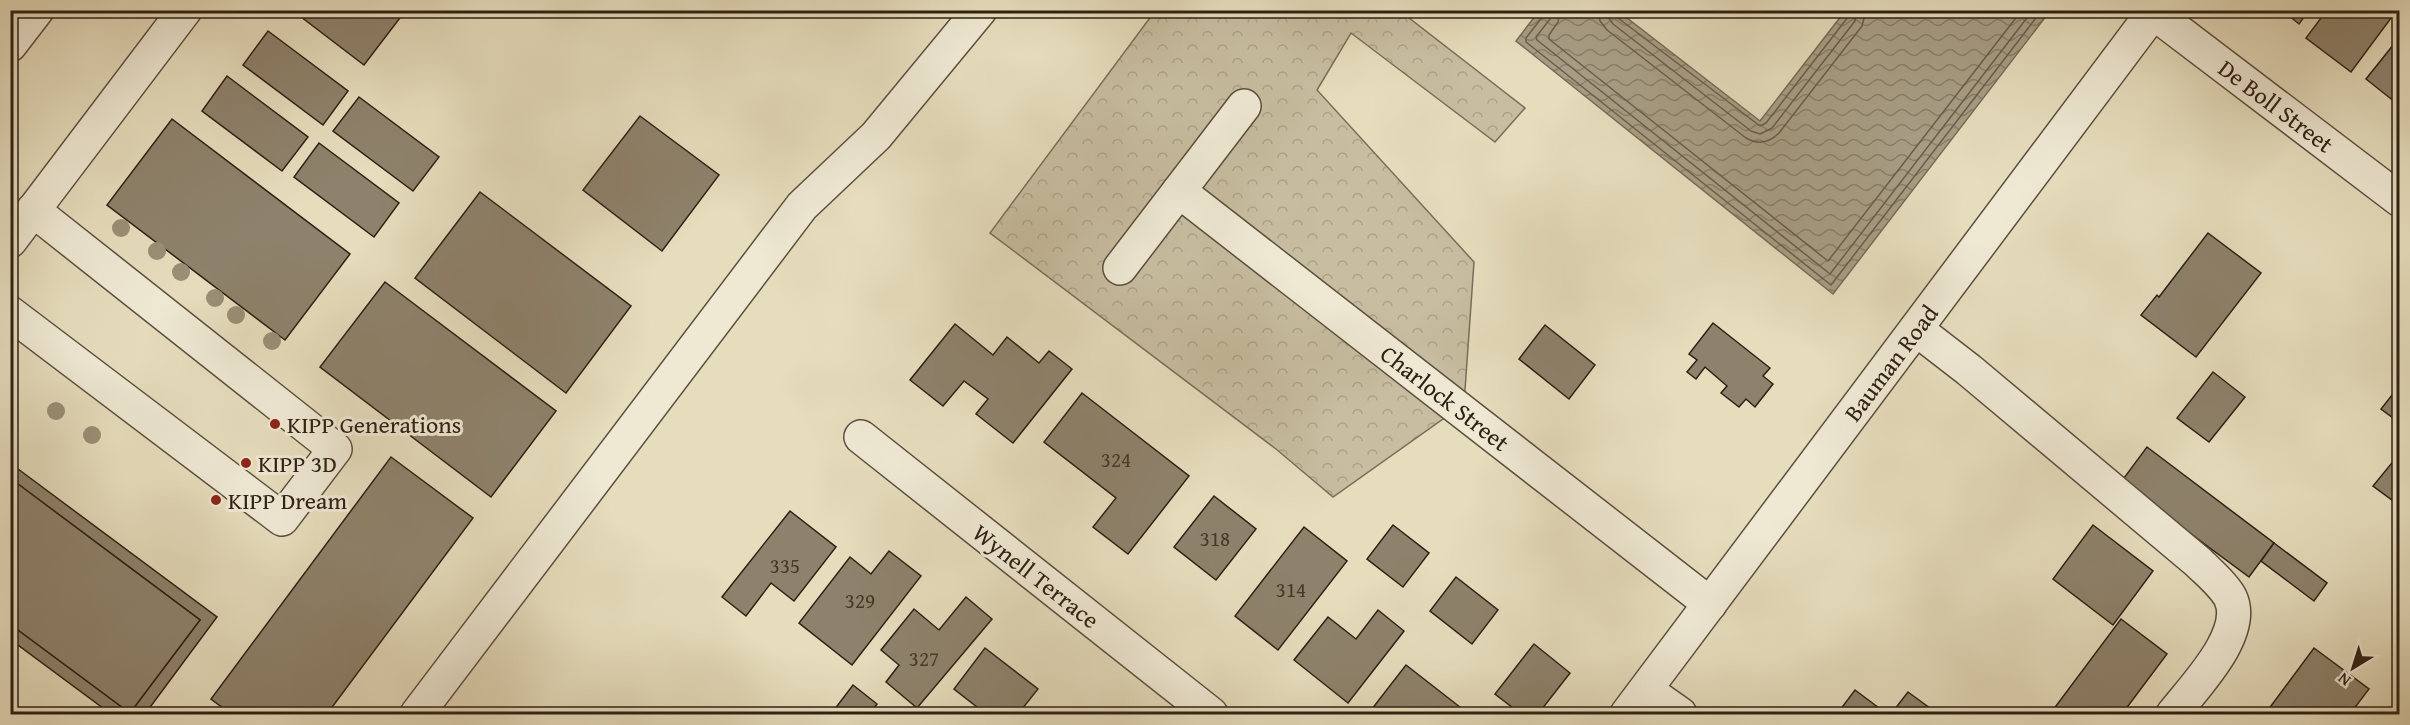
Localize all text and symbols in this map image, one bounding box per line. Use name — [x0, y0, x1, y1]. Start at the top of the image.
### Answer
street label: De Boll Street — [2211, 51, 2341, 161]
street label: Bauman Road — [1836, 297, 1947, 429]
street label: Charlock Street — [1373, 336, 1517, 460]
place label: KIPP Generations — [287, 407, 461, 442]
marker: KIPP Generations — [268, 417, 282, 431]
house number: 324 — [1101, 444, 1131, 475]
place label: KIPP 3D — [258, 446, 337, 481]
marker: KIPP 3D — [239, 456, 253, 470]
place label: KIPP Dream — [228, 483, 347, 518]
marker: KIPP Dream — [209, 493, 223, 507]
street label: Wynell Terrace — [965, 515, 1107, 637]
house number: 318 — [1200, 523, 1230, 554]
house number: 335 — [770, 550, 800, 581]
house number: 314 — [1276, 574, 1306, 605]
house number: 329 — [845, 585, 875, 616]
north arrow — [2323, 638, 2383, 698]
house number: 327 — [909, 643, 939, 674]
text: N — [2332, 667, 2355, 693]

